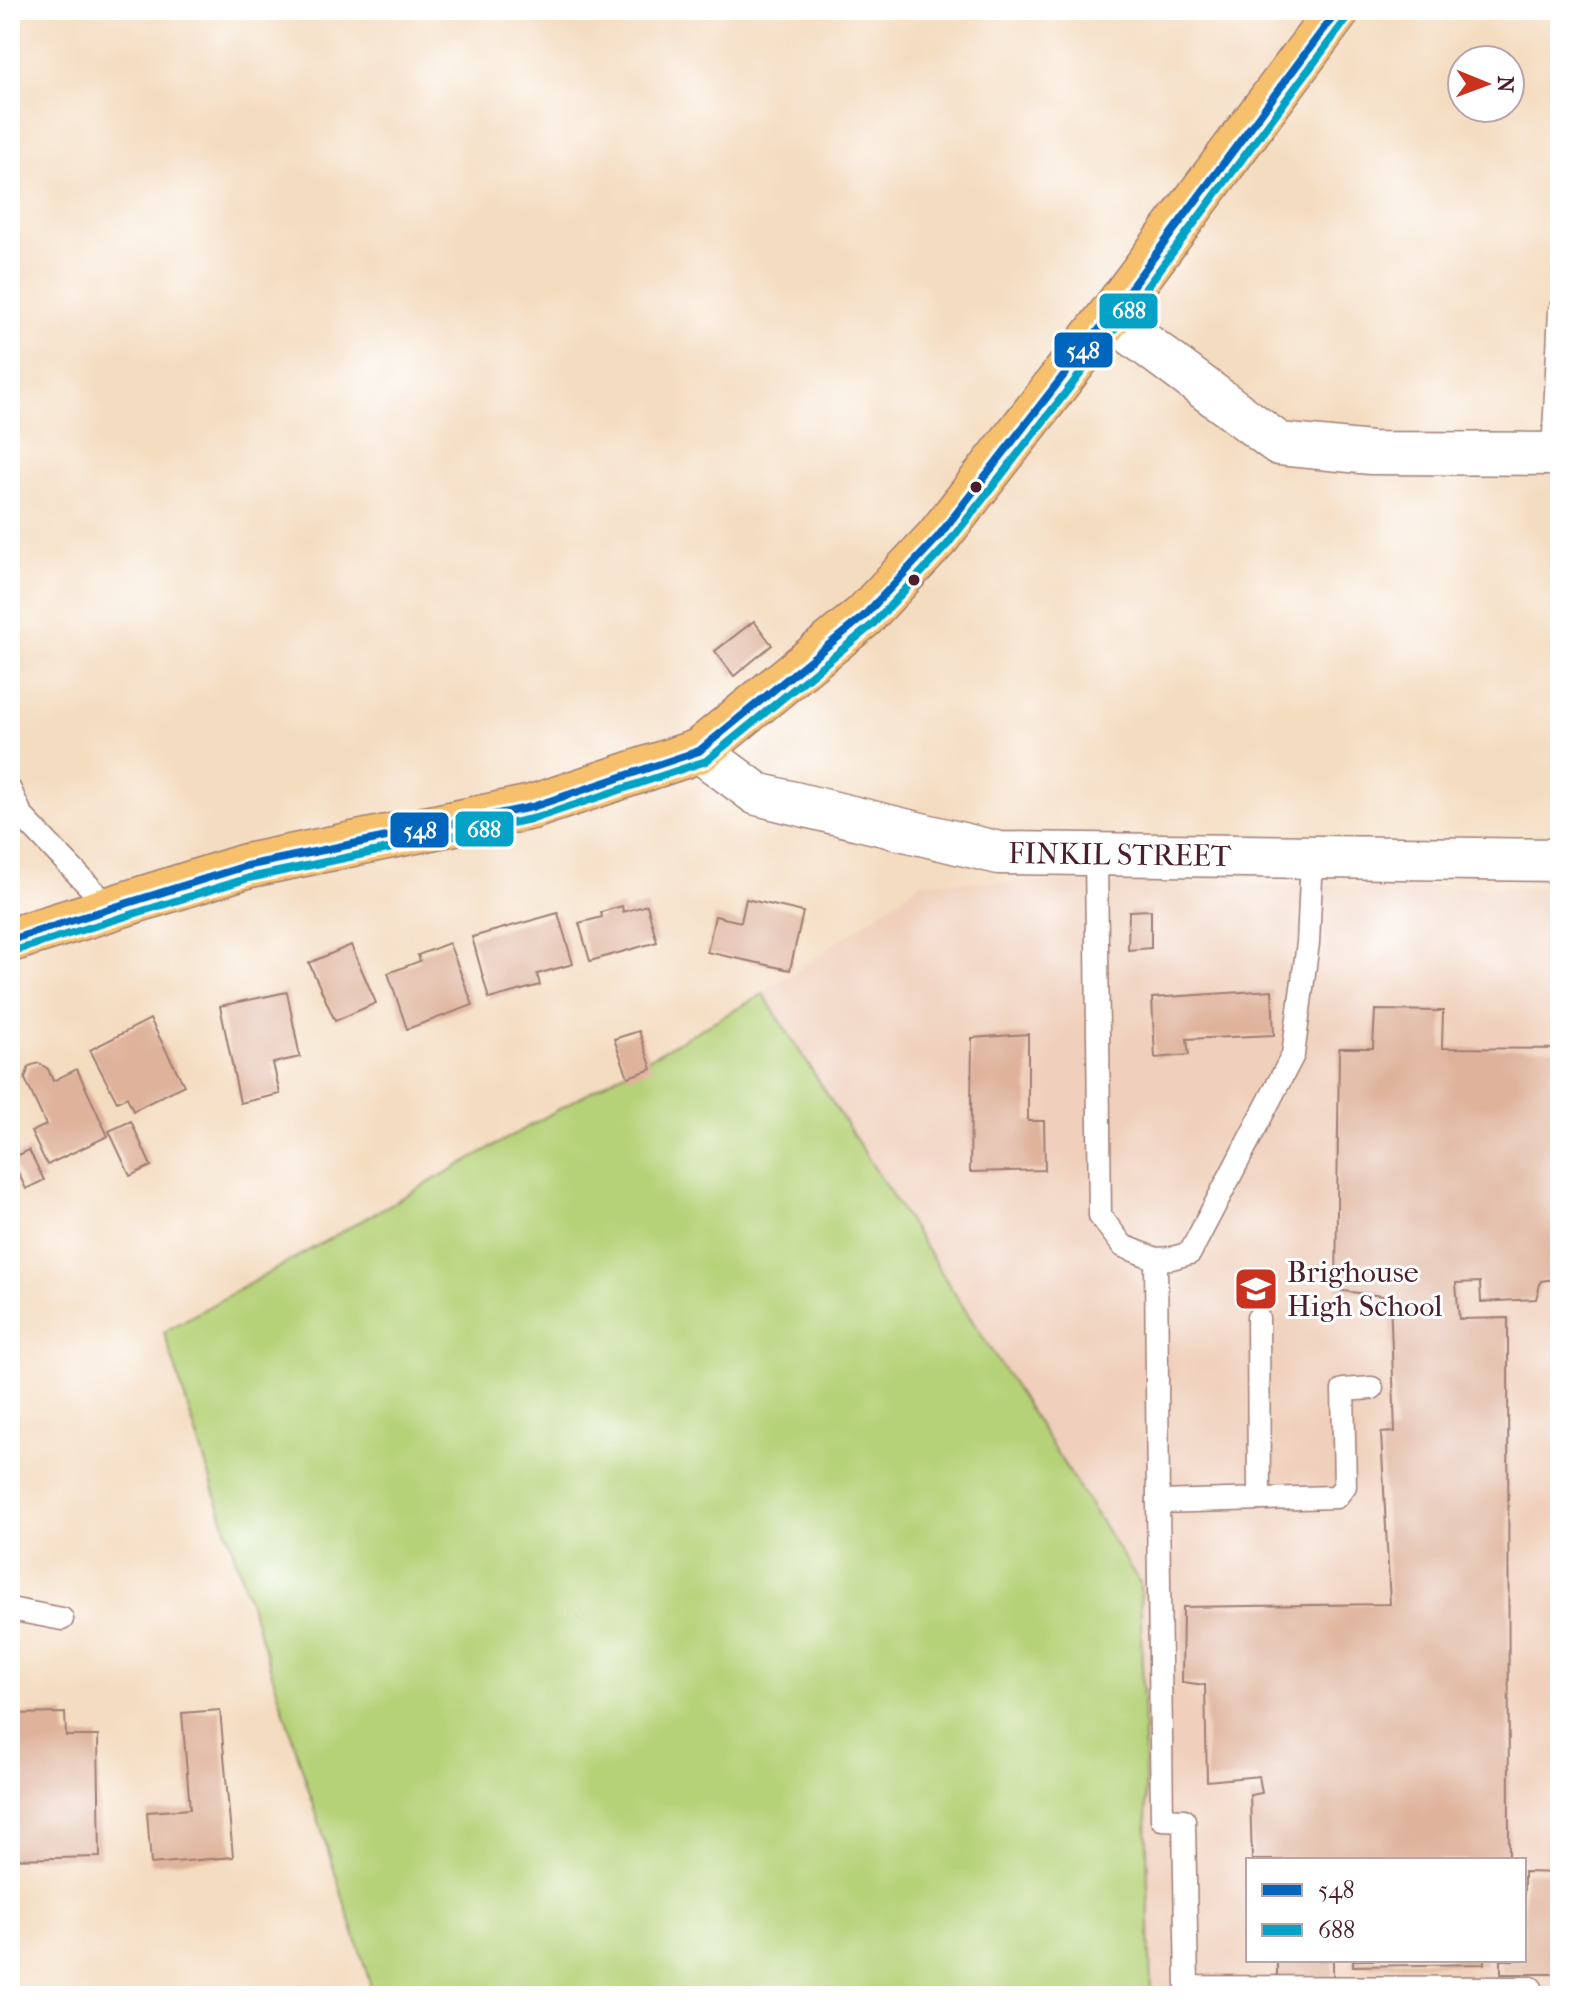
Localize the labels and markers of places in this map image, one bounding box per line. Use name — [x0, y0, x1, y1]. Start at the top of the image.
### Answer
unlabelled marker — [968, 479, 984, 495]
unlabelled marker — [906, 572, 922, 588]
place label: Brighouse High School — [1287, 1255, 1443, 1324]
school or university icon: Brighouse High School — [1232, 1265, 1280, 1313]

